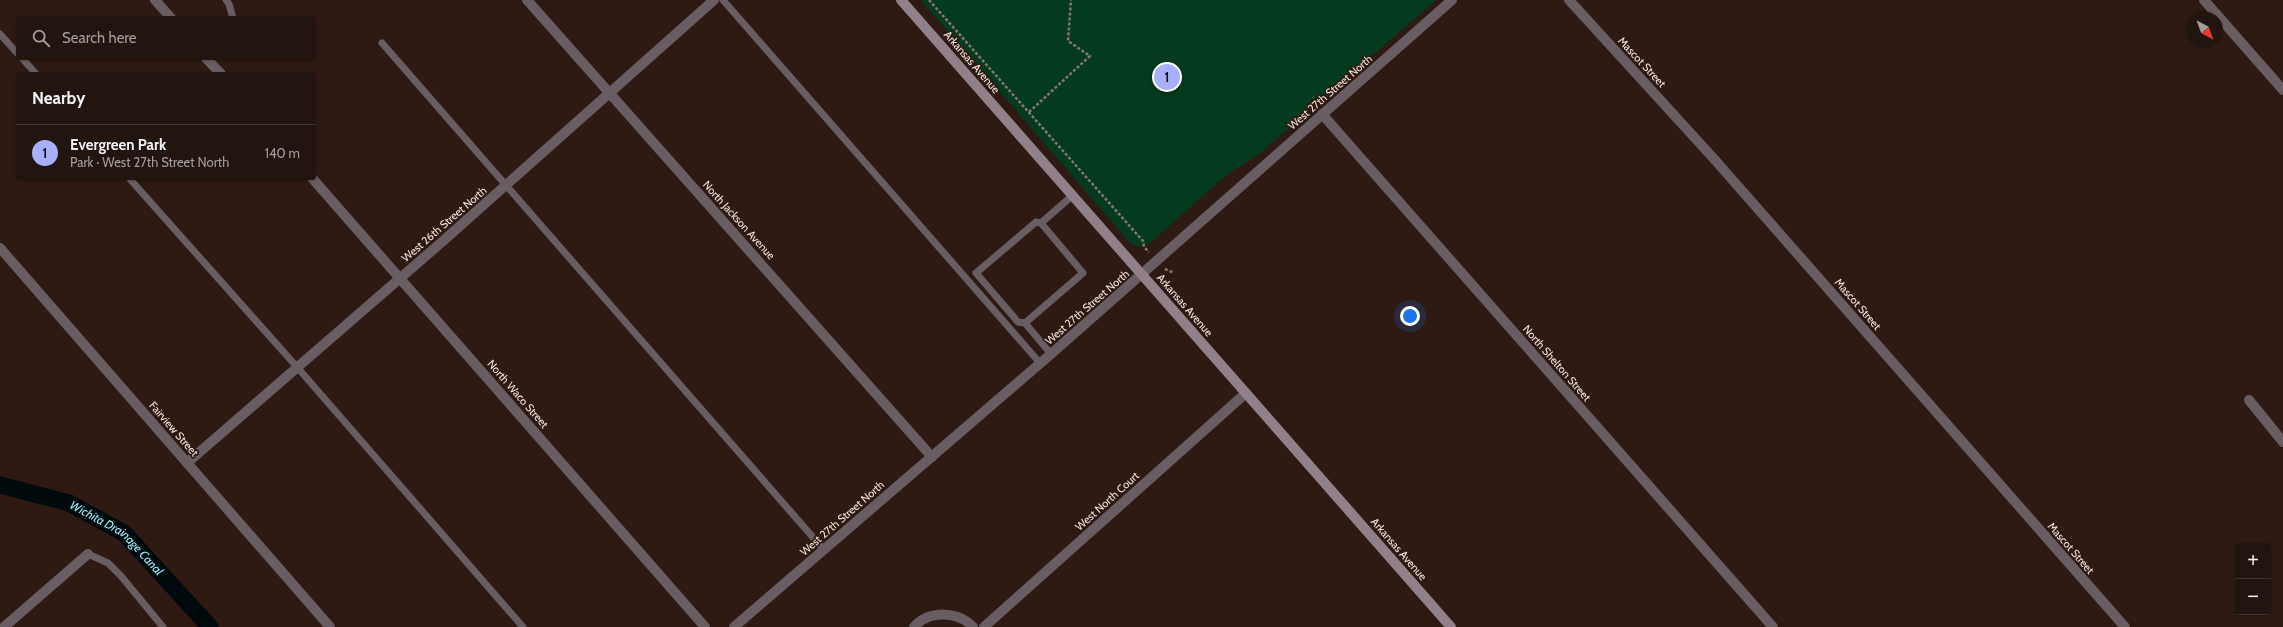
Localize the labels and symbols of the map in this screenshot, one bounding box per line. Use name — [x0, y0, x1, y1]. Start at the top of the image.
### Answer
north arrow — [2187, 12, 2223, 48]
street label: Arkansas Avenue — [941, 28, 1003, 96]
street label: Mascot Street — [1615, 34, 1669, 90]
street label: West 27th Street North — [1285, 51, 1375, 132]
pin: 1 — [1154, 62, 1180, 92]
street label: North Jackson Avenue — [700, 178, 778, 263]
street label: West 26th Street North — [399, 183, 489, 265]
street label: West 27th Street North — [1042, 266, 1132, 347]
street label: Arkansas Avenue — [1154, 271, 1216, 339]
street label: Mascot Street — [1832, 275, 1884, 333]
your location — [1400, 306, 1420, 326]
street label: North Shelton Street — [1520, 322, 1594, 404]
street label: North Waco Street — [484, 357, 552, 431]
street label: Fairview Street — [146, 399, 202, 460]
street label: West North Court — [1072, 468, 1142, 533]
street label: West 27th Street North — [797, 477, 887, 558]
water label: Wichita Drainage Canal — [67, 497, 167, 578]
street label: Arkansas Avenue — [1368, 515, 1430, 583]
street label: Mascot Street — [2045, 519, 2097, 577]

